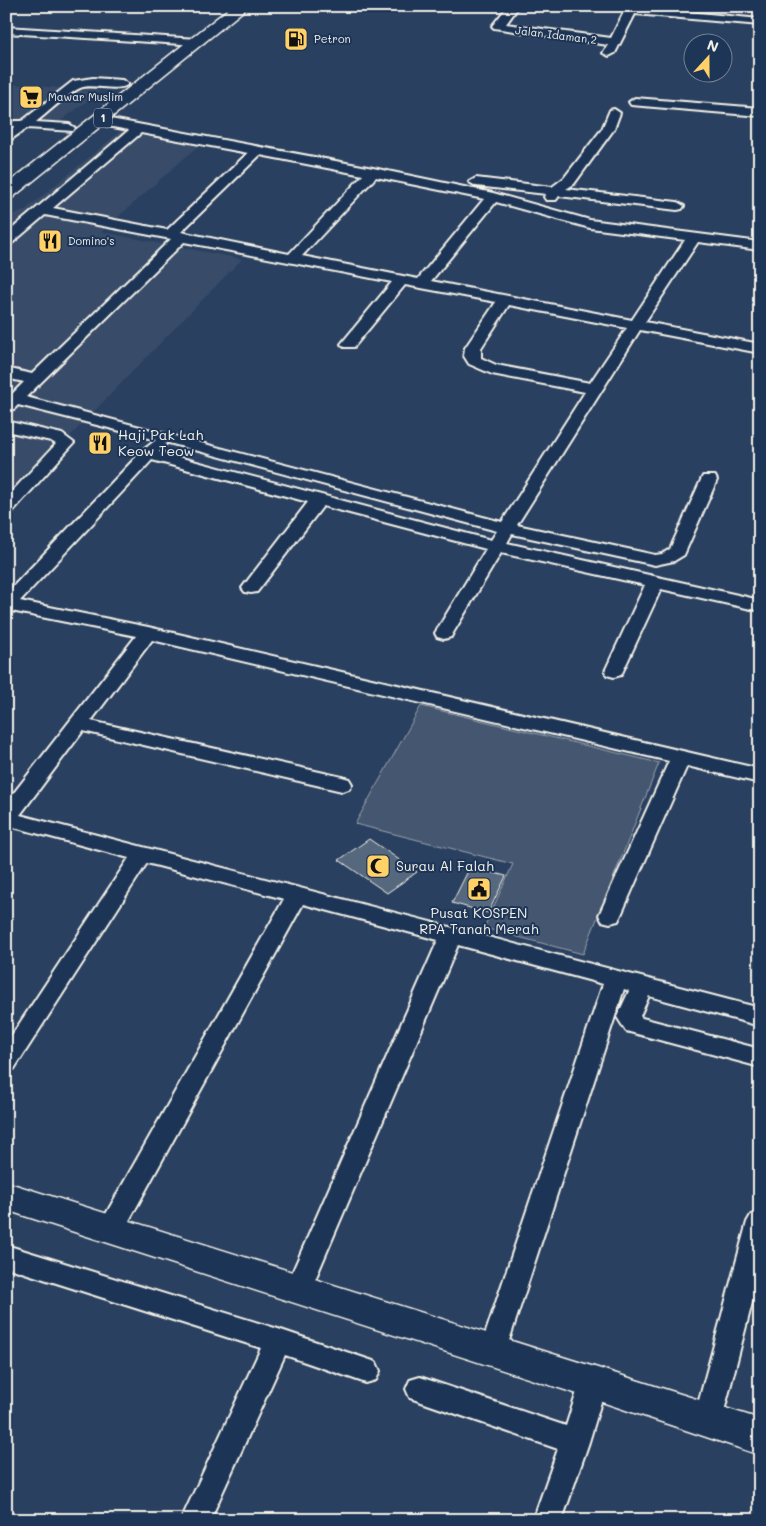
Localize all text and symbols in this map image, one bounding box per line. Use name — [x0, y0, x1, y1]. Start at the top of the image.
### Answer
street label: Jalan Idaman 2 — [514, 22, 598, 47]
fuel station icon: Petron — [283, 26, 309, 52]
place label: Petron — [314, 31, 351, 46]
north arrow — [684, 32, 734, 82]
text: N — [704, 35, 721, 56]
supermarket icon: Mawar Muslim — [18, 84, 44, 110]
place label: Mawar Muslim — [48, 89, 123, 104]
road number: 1 — [94, 109, 112, 128]
restaurant icon: Domino's — [37, 228, 63, 254]
place label: Domino's — [68, 233, 115, 248]
place label: Haji Pak Lah Keow Teow — [118, 425, 203, 460]
restaurant icon: Haji Pak Lah Keow Teow — [87, 430, 113, 456]
mosque icon: Surau Al Falah — [365, 853, 391, 879]
place label: Surau Al Falah — [396, 856, 494, 875]
public building icon: Pusat KOSPEN RPA Tanah Merah — [466, 876, 492, 902]
place label: Pusat KOSPEN RPA Tanah Merah — [419, 903, 539, 938]

